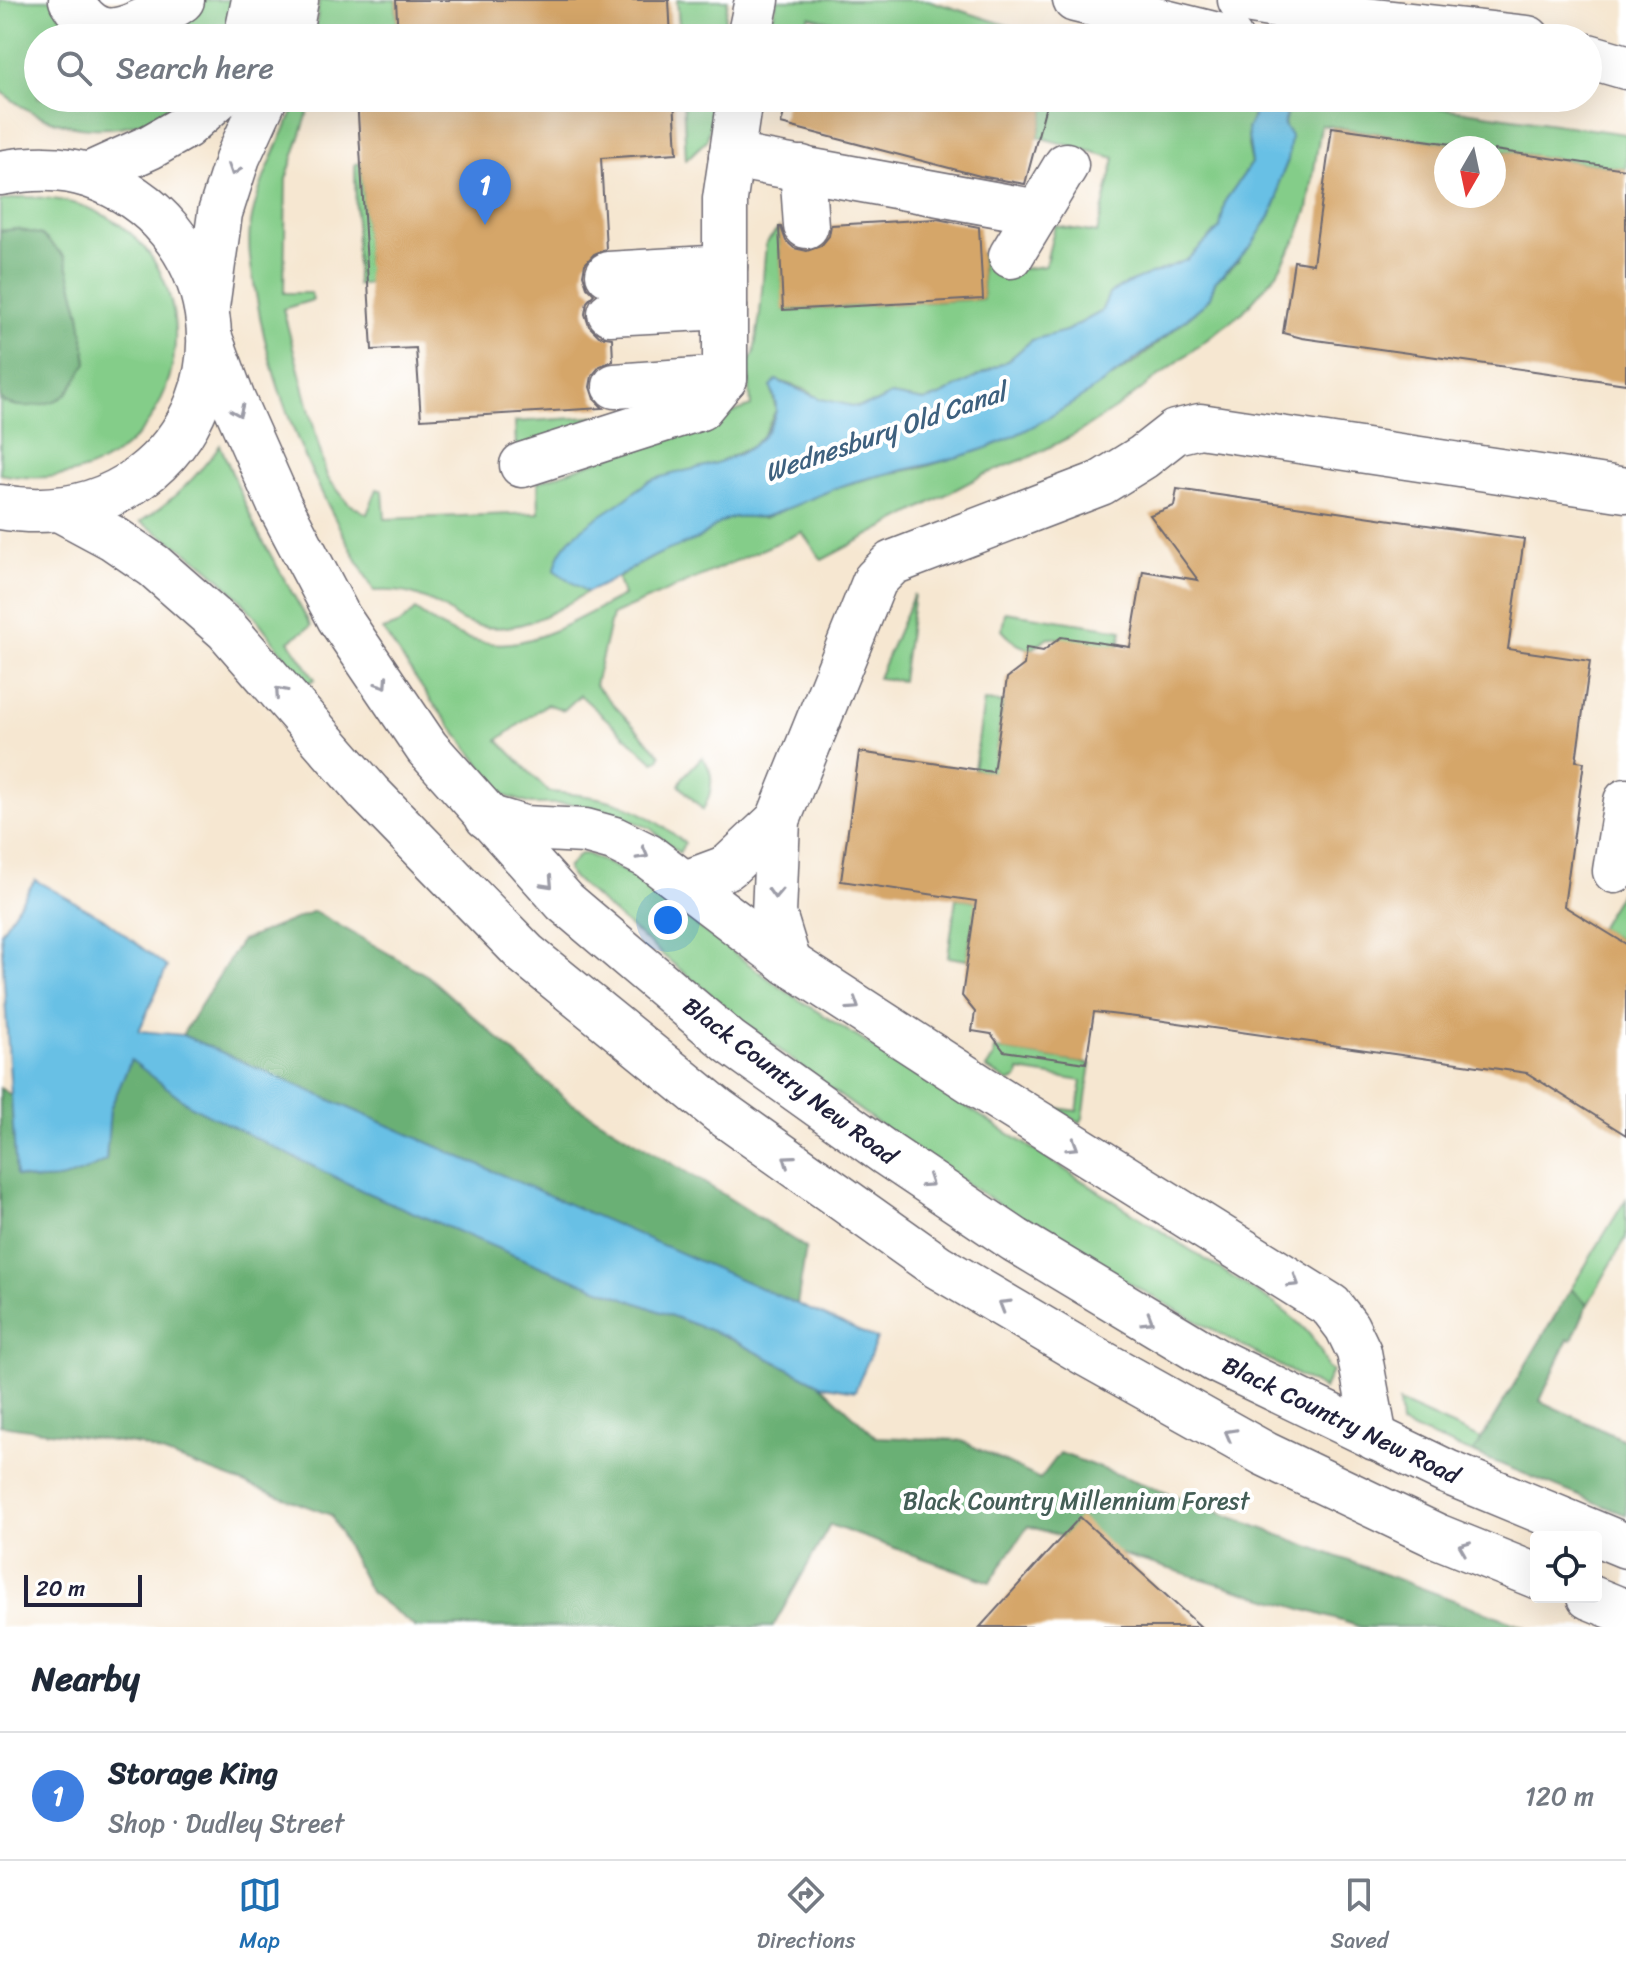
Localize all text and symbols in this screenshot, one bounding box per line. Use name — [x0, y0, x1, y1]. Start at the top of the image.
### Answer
search box — [24, 24, 1602, 112]
text: Search here — [116, 41, 274, 95]
icon: search — [52, 46, 96, 90]
north arrow — [1434, 136, 1506, 208]
pin: 1 — [459, 159, 511, 225]
one-way arrow — [228, 162, 244, 176]
water label: Wednesbury Old Canal — [758, 367, 1017, 495]
one-way arrow — [228, 403, 244, 417]
one-way arrow — [373, 674, 388, 688]
one-way arrow — [275, 687, 290, 702]
one-way arrow — [634, 844, 649, 860]
one-way arrow — [538, 874, 552, 889]
one-way arrow — [766, 887, 783, 900]
your location — [648, 900, 688, 940]
street label: Black Country New Road — [673, 986, 908, 1177]
one-way arrow — [845, 996, 860, 1011]
one-way arrow — [1064, 1136, 1079, 1151]
one-way arrow — [783, 1155, 797, 1170]
one-way arrow — [919, 1172, 933, 1187]
one-way arrow — [1285, 1273, 1300, 1288]
one-way arrow — [998, 1299, 1013, 1315]
one-way arrow — [1139, 1310, 1154, 1326]
street label: Black Country New Road — [1215, 1344, 1468, 1497]
one-way arrow — [1224, 1428, 1238, 1444]
park label: Black Country Millennium Forest — [903, 1480, 1251, 1522]
map controls — [1530, 1531, 1602, 1603]
button: locate — [1530, 1531, 1602, 1603]
one-way arrow — [1458, 1540, 1472, 1556]
text: 20 m — [36, 1569, 85, 1608]
scale bar — [24, 1571, 142, 1607]
text: Nearby — [32, 1649, 140, 1709]
text: Storage King — [108, 1746, 278, 1800]
text: 1 — [52, 1773, 64, 1819]
text: 120 m — [1525, 1773, 1594, 1819]
text: Shop · Dudley Street — [108, 1800, 344, 1846]
tab: Map — [238, 1873, 282, 1960]
tab: Directions — [757, 1873, 855, 1960]
tab: Saved — [1330, 1873, 1388, 1960]

